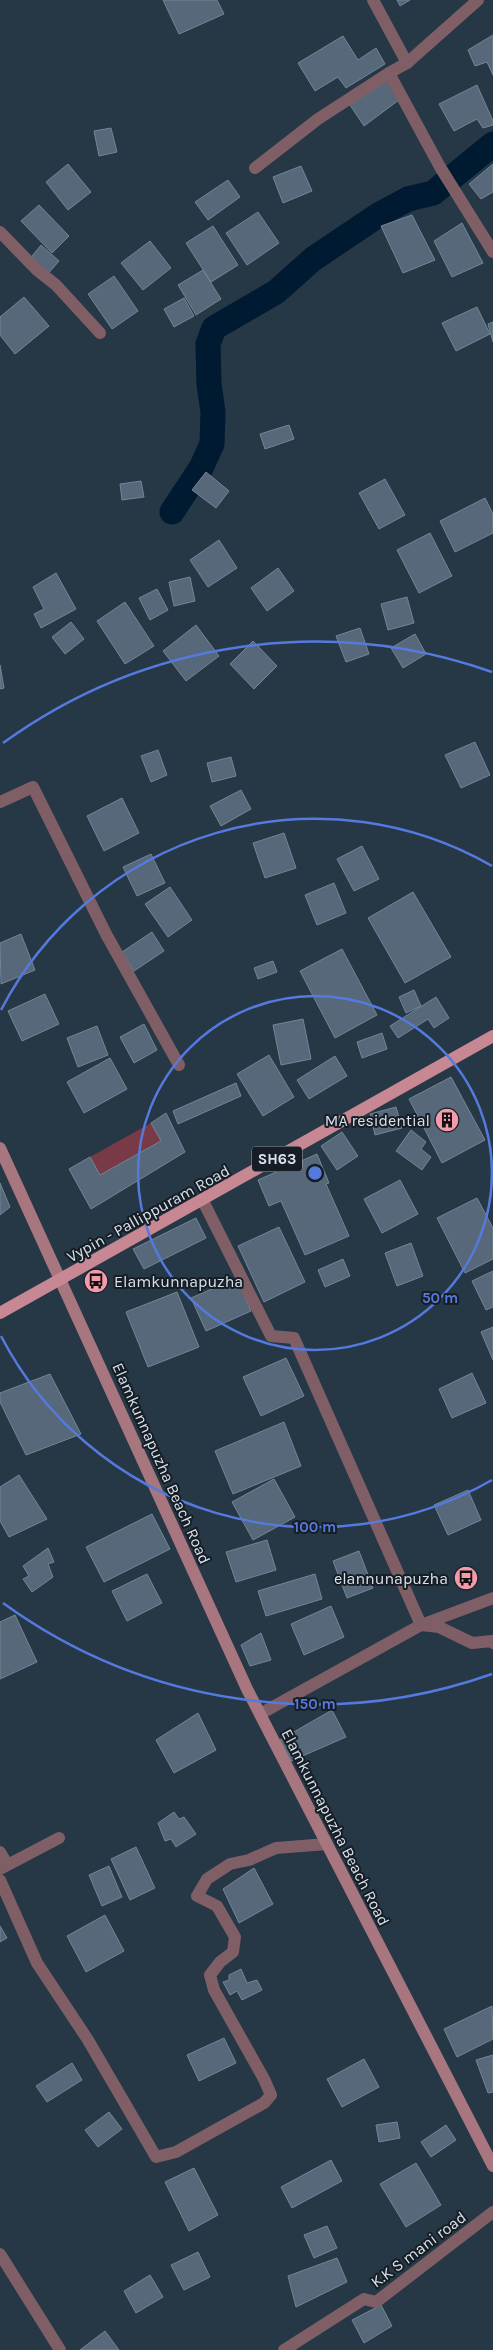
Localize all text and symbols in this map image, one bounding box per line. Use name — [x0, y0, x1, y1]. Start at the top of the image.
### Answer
building icon: MA residential — [434, 1107, 460, 1133]
place label: MA residential — [325, 1111, 430, 1130]
road number: SH63 — [252, 1146, 302, 1172]
street label: Vypin - Pallippuram Road — [63, 1161, 233, 1266]
centre of rings — [306, 1164, 324, 1182]
bus stop icon: Elamkunnapuzha — [83, 1268, 109, 1294]
place label: Elamkunnapuzha — [114, 1272, 243, 1291]
text: 50 m — [422, 1289, 458, 1307]
street label: Elamkunnapuzha Beach Road — [108, 1360, 215, 1567]
text: 100 m — [294, 1518, 336, 1536]
bus stop icon: elannunapuzha — [453, 1565, 479, 1591]
place label: elannunapuzha — [334, 1569, 448, 1588]
text: 150 m — [294, 1695, 336, 1713]
street label: Elamkunnapuzha Beach Road — [277, 1726, 394, 1929]
street label: K.K S mani road — [367, 2207, 470, 2291]

